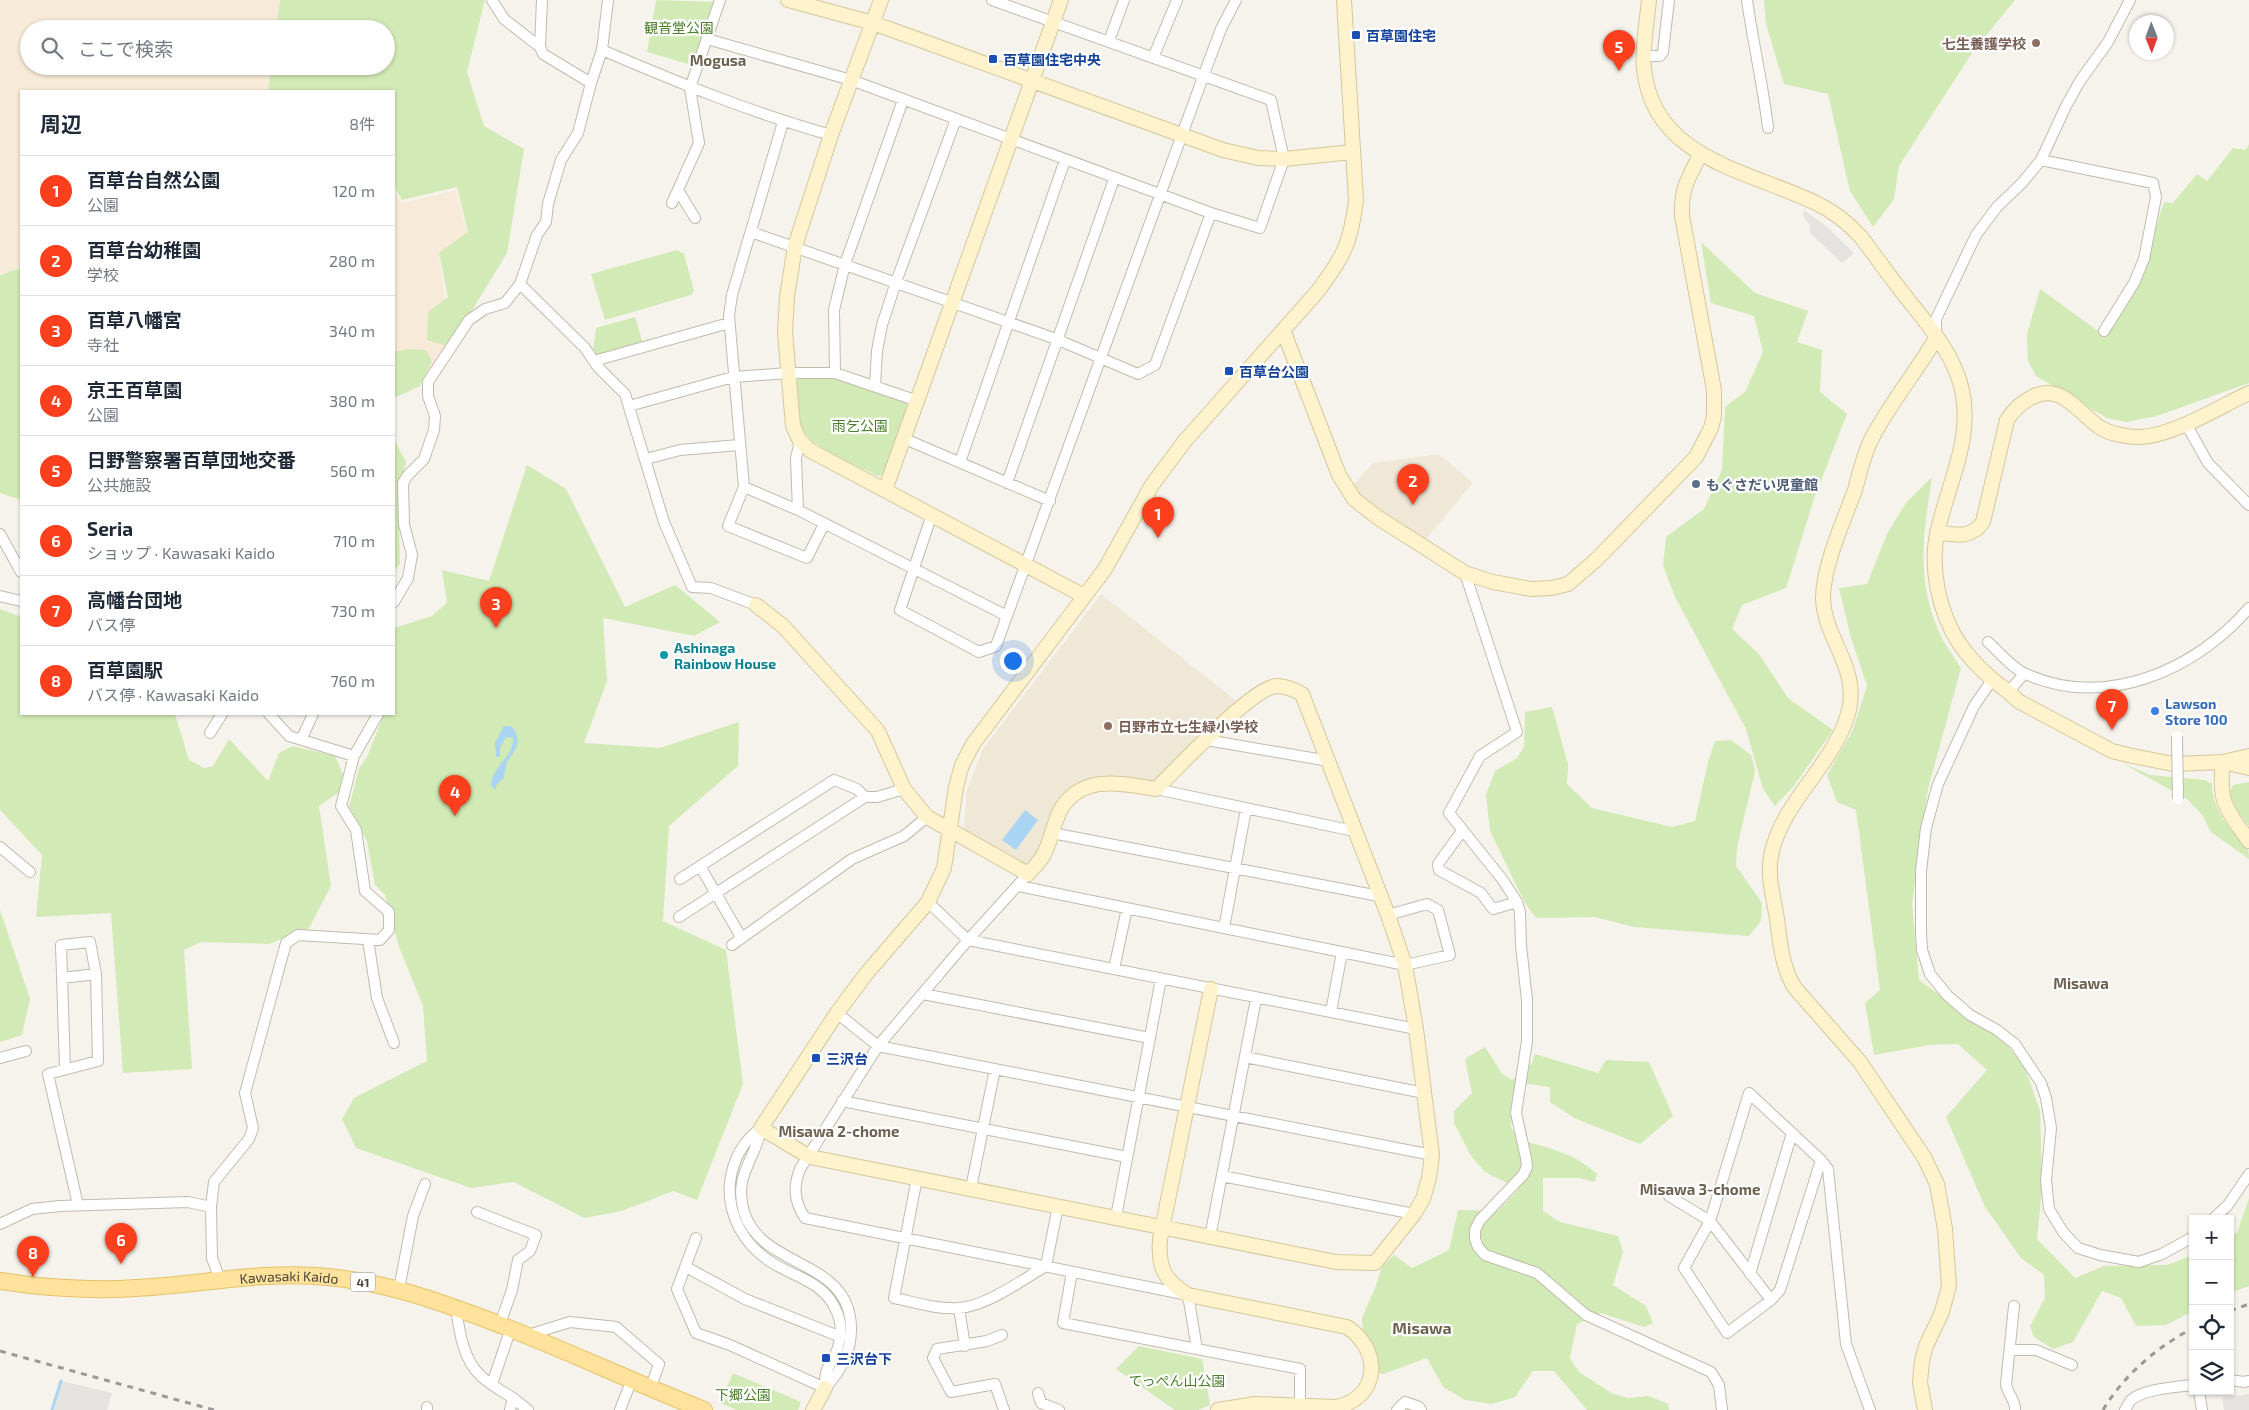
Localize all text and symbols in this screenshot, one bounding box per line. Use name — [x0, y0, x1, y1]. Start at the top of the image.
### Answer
north arrow — [2129, 15, 2174, 60]
park label: 観音堂公園 — [644, 19, 714, 36]
search box — [20, 20, 395, 75]
place label: 百草園住宅 — [1366, 27, 1436, 44]
marker: 百草園住宅 — [1350, 29, 1362, 41]
pin: 5 — [1603, 30, 1635, 71]
icon: search — [38, 34, 66, 62]
place label: 七生養護学校 — [1942, 35, 2026, 52]
text: ここで検索 — [78, 37, 173, 60]
marker: 七生養護学校 — [2030, 37, 2042, 49]
district label: Mogusa — [690, 51, 746, 69]
place label: 百草園住宅中央 — [1003, 51, 1101, 68]
marker: 百草園住宅中央 — [987, 53, 999, 65]
text: 周辺 — [40, 111, 82, 136]
text: 8件 — [349, 114, 375, 133]
text: 百草台自然公園 — [87, 168, 220, 191]
text: 1 — [53, 181, 59, 200]
text: 120 m — [332, 181, 375, 200]
text: 公園 — [87, 195, 119, 214]
text: 百草台幼稚園 — [87, 238, 201, 261]
text: 2 — [51, 251, 61, 270]
text: 280 m — [329, 251, 375, 270]
text: 学校 — [87, 265, 119, 284]
text: 百草八幡宮 — [87, 308, 182, 331]
text: 3 — [51, 321, 61, 340]
text: 340 m — [329, 321, 375, 340]
text: 寺社 — [87, 335, 119, 354]
place label: 百草台公園 — [1239, 363, 1309, 380]
marker: 百草台公園 — [1223, 365, 1235, 377]
text: 京王百草園 — [87, 378, 182, 401]
text: 4 — [51, 391, 61, 410]
text: 380 m — [329, 391, 375, 410]
text: 公園 — [87, 405, 119, 424]
park label: 雨乞公園 — [832, 417, 888, 434]
text: 日野警察署百草団地交番 — [87, 448, 296, 471]
text: 5 — [52, 461, 60, 480]
text: 560 m — [330, 461, 375, 480]
pin: 2 — [1397, 464, 1429, 505]
text: 公共施設 — [87, 475, 151, 494]
place label: もぐさだい児童館 — [1706, 476, 1818, 493]
marker: もぐさだい児童館 — [1690, 478, 1702, 490]
pin: 1 — [1142, 497, 1174, 538]
text: Seria — [87, 517, 133, 540]
text: 6 — [51, 531, 61, 550]
text: 710 m — [333, 531, 375, 550]
text: ショップ · Kawasaki Kaido — [87, 543, 275, 562]
pin: 3 — [480, 587, 512, 628]
text: 高幡台団地 — [87, 588, 182, 611]
text: 7 — [52, 601, 60, 620]
text: 730 m — [331, 601, 375, 620]
text: バス停 — [87, 615, 135, 634]
place label: Ashinaga Rainbow House — [674, 639, 776, 672]
your location — [1000, 648, 1026, 674]
marker: Ashinaga Rainbow House — [658, 649, 670, 661]
text: 百草園駅 — [87, 658, 163, 681]
text: 8 — [51, 671, 61, 690]
text: 760 m — [330, 671, 375, 690]
text: バス停 · Kawasaki Kaido — [87, 685, 259, 704]
pin: 7 — [2096, 689, 2128, 730]
place label: Lawson Store 100 — [2165, 695, 2228, 728]
marker: Lawson Store 100 — [2149, 705, 2161, 717]
place label: 日野市立七生緑小学校 — [1118, 718, 1258, 735]
marker: 日野市立七生緑小学校 — [1102, 720, 1114, 732]
pin: 4 — [439, 775, 471, 816]
district label: Misawa — [2053, 974, 2109, 992]
place label: 三沢台 — [826, 1050, 868, 1067]
marker: 三沢台 — [810, 1052, 822, 1064]
district label: Misawa 2-chome — [779, 1122, 899, 1140]
district label: Misawa 3-chome — [1640, 1180, 1760, 1198]
map controls — [2189, 1215, 2234, 1395]
button: + — [2189, 1215, 2234, 1260]
pin: 6 — [105, 1223, 137, 1264]
pin: 8 — [17, 1236, 49, 1277]
button: − — [2189, 1260, 2234, 1305]
street label: Kawasaki Kaido — [239, 1267, 339, 1287]
road number: 41 — [350, 1272, 376, 1291]
button: locate — [2189, 1305, 2234, 1350]
district label: Misawa — [1392, 1318, 1452, 1337]
place label: 三沢台下 — [836, 1350, 892, 1367]
button: layers — [2189, 1350, 2234, 1395]
marker: 三沢台下 — [820, 1352, 832, 1364]
park label: てっぺん山公園 — [1128, 1372, 1226, 1389]
park label: 下郷公園 — [715, 1386, 771, 1403]

